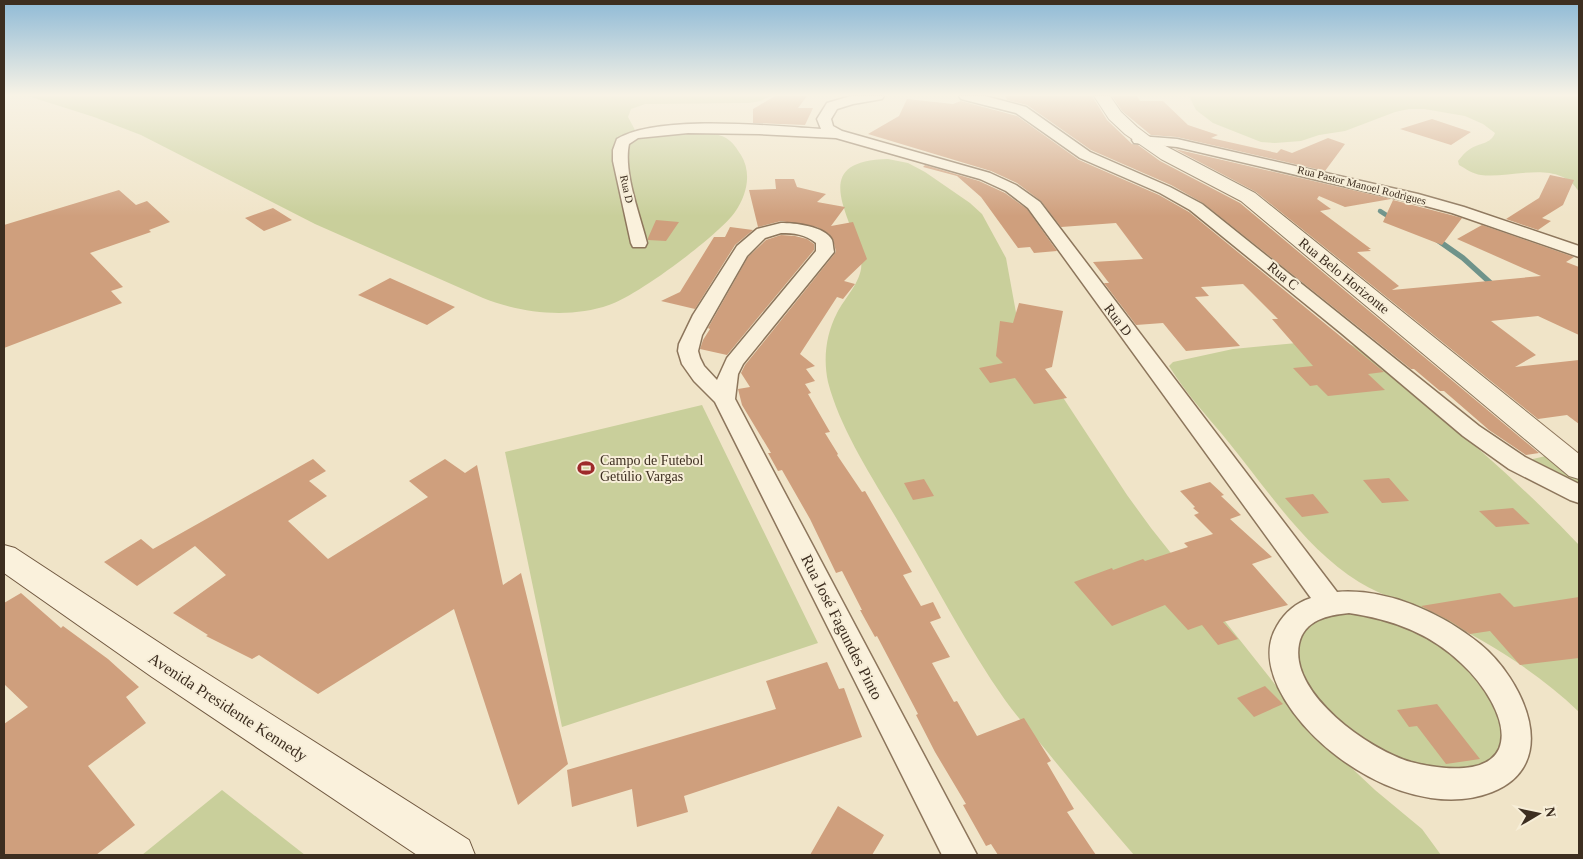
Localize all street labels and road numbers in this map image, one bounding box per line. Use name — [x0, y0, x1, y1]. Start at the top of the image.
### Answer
street label: Rua Pastor Manoel Rodrigues — [1296, 163, 1428, 207]
street label: Rua D — [618, 174, 636, 204]
street label: Rua Belo Horizonte — [1296, 235, 1392, 317]
street label: Rua C — [1265, 259, 1301, 293]
street label: Rua D — [1101, 301, 1135, 339]
street label: Rua José Fagundes Pinto — [797, 552, 886, 703]
street label: Avenida Presidente Kennedy — [145, 649, 310, 765]

